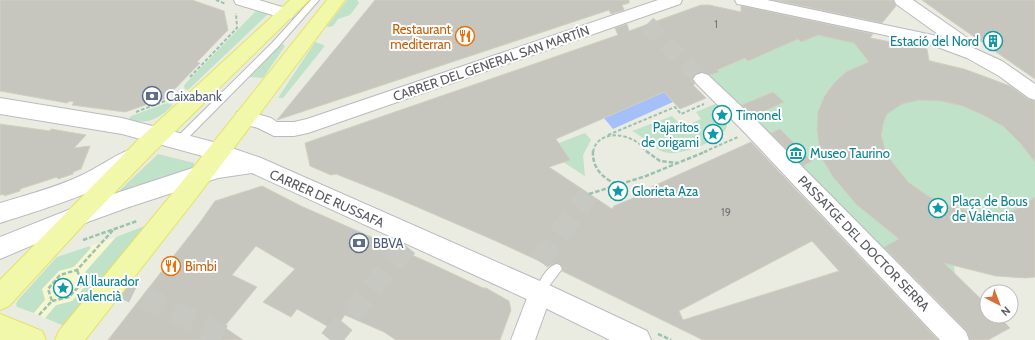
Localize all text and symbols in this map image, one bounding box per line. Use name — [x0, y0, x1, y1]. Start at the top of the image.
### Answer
house number: 1 — [714, 17, 718, 31]
place label: Restaurant mediterran — [390, 21, 452, 52]
street label: CARRER DEL GENERAL SAN MARTÍN — [390, 21, 591, 104]
restaurant icon: Restaurant mediterran — [454, 25, 476, 47]
building icon: Estació del Nord — [982, 30, 1004, 52]
place label: Estació del Nord — [890, 33, 979, 49]
bank icon: Caixabank — [141, 85, 163, 107]
place label: Caixabank — [166, 88, 222, 104]
place icon: Timonel — [711, 104, 733, 126]
place label: Timonel — [736, 107, 781, 123]
place label: Pajaritos de origami — [641, 119, 700, 150]
place icon: Pajaritos de origami — [702, 123, 724, 145]
museum icon: Museo Taurino — [785, 142, 807, 164]
place label: Museo Taurino — [810, 145, 890, 161]
street label: CARRER DE RUSSAFA — [267, 166, 387, 230]
street label: PASSATGE DEL DOCTOR SERRA — [795, 172, 933, 314]
place icon: Glorieta Aza — [607, 180, 629, 202]
place label: Glorieta Aza — [632, 183, 699, 199]
place label: Plaça de Bous de València — [952, 193, 1028, 224]
place icon: Plaça de Bous de València — [927, 197, 949, 219]
house number: 19 — [721, 205, 731, 219]
bank icon: BBVA — [348, 232, 370, 254]
place label: BBVA — [373, 235, 404, 251]
restaurant icon: Bimbi — [160, 255, 182, 277]
place label: Bimbi — [185, 258, 217, 274]
place label: Al llaurador valencià — [77, 273, 140, 304]
place icon: Al llaurador valencià — [52, 277, 74, 299]
north arrow — [979, 284, 1019, 324]
text: N — [998, 304, 1013, 319]

